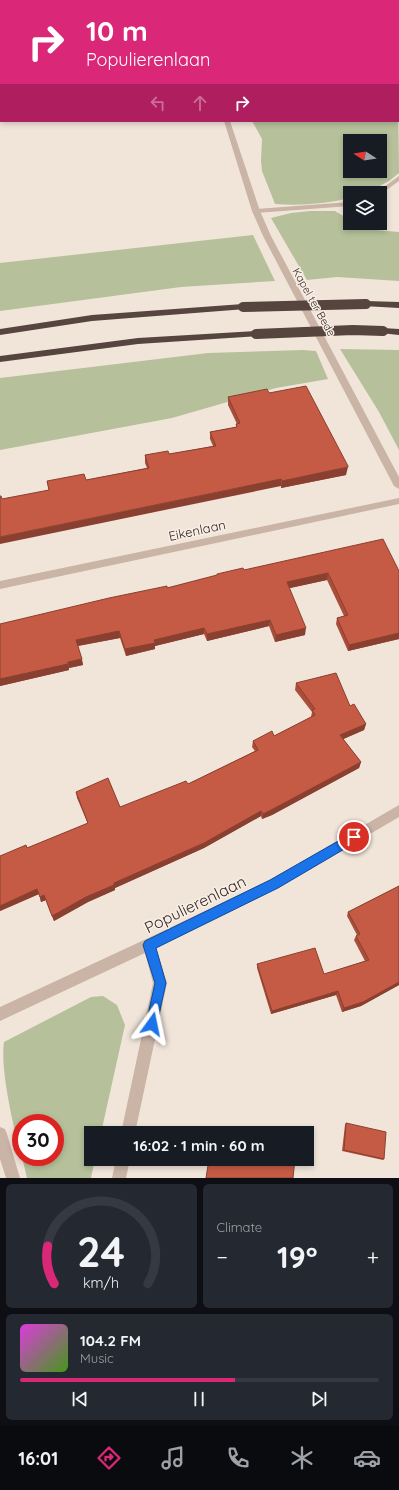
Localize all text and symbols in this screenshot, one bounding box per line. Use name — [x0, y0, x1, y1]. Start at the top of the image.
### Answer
text: 10 m — [86, 13, 148, 48]
icon: right — [20, 16, 72, 68]
text: Populierenlaan — [86, 48, 210, 71]
icon: left — [147, 92, 169, 114]
icon: ahead — [189, 92, 211, 114]
icon: right — [231, 92, 253, 114]
north arrow — [343, 134, 387, 178]
map controls — [343, 134, 387, 230]
button: layers — [343, 186, 387, 230]
street label: Kapel ter Bede — [289, 265, 339, 339]
street label: Eikenlaan — [167, 516, 227, 544]
pin — [337, 820, 371, 854]
icon: arrive — [343, 826, 365, 848]
street label: Populierenlaan — [141, 871, 249, 937]
position arrow — [131, 1003, 173, 1045]
speed limit sign: 30 — [12, 1114, 64, 1166]
text: 16:02 · 1 min · 60 m — [133, 1136, 265, 1155]
text: Climate — [217, 1219, 262, 1235]
text: 24 — [77, 1225, 125, 1277]
text: 19° — [277, 1238, 318, 1276]
text: − — [217, 1243, 228, 1271]
text: + — [367, 1243, 379, 1271]
text: km/h — [83, 1274, 119, 1292]
text: 104.2 FM — [80, 1331, 141, 1350]
text: Music — [80, 1350, 114, 1366]
icon: previous — [69, 1388, 91, 1410]
icon: pause — [188, 1388, 210, 1410]
icon: next — [308, 1388, 330, 1410]
icon: directions — [95, 1444, 123, 1472]
icon: music — [159, 1444, 187, 1472]
icon: phone — [224, 1444, 252, 1472]
icon: climate — [288, 1444, 316, 1472]
icon: car — [353, 1444, 381, 1472]
text: 16:01 — [18, 1447, 58, 1470]

